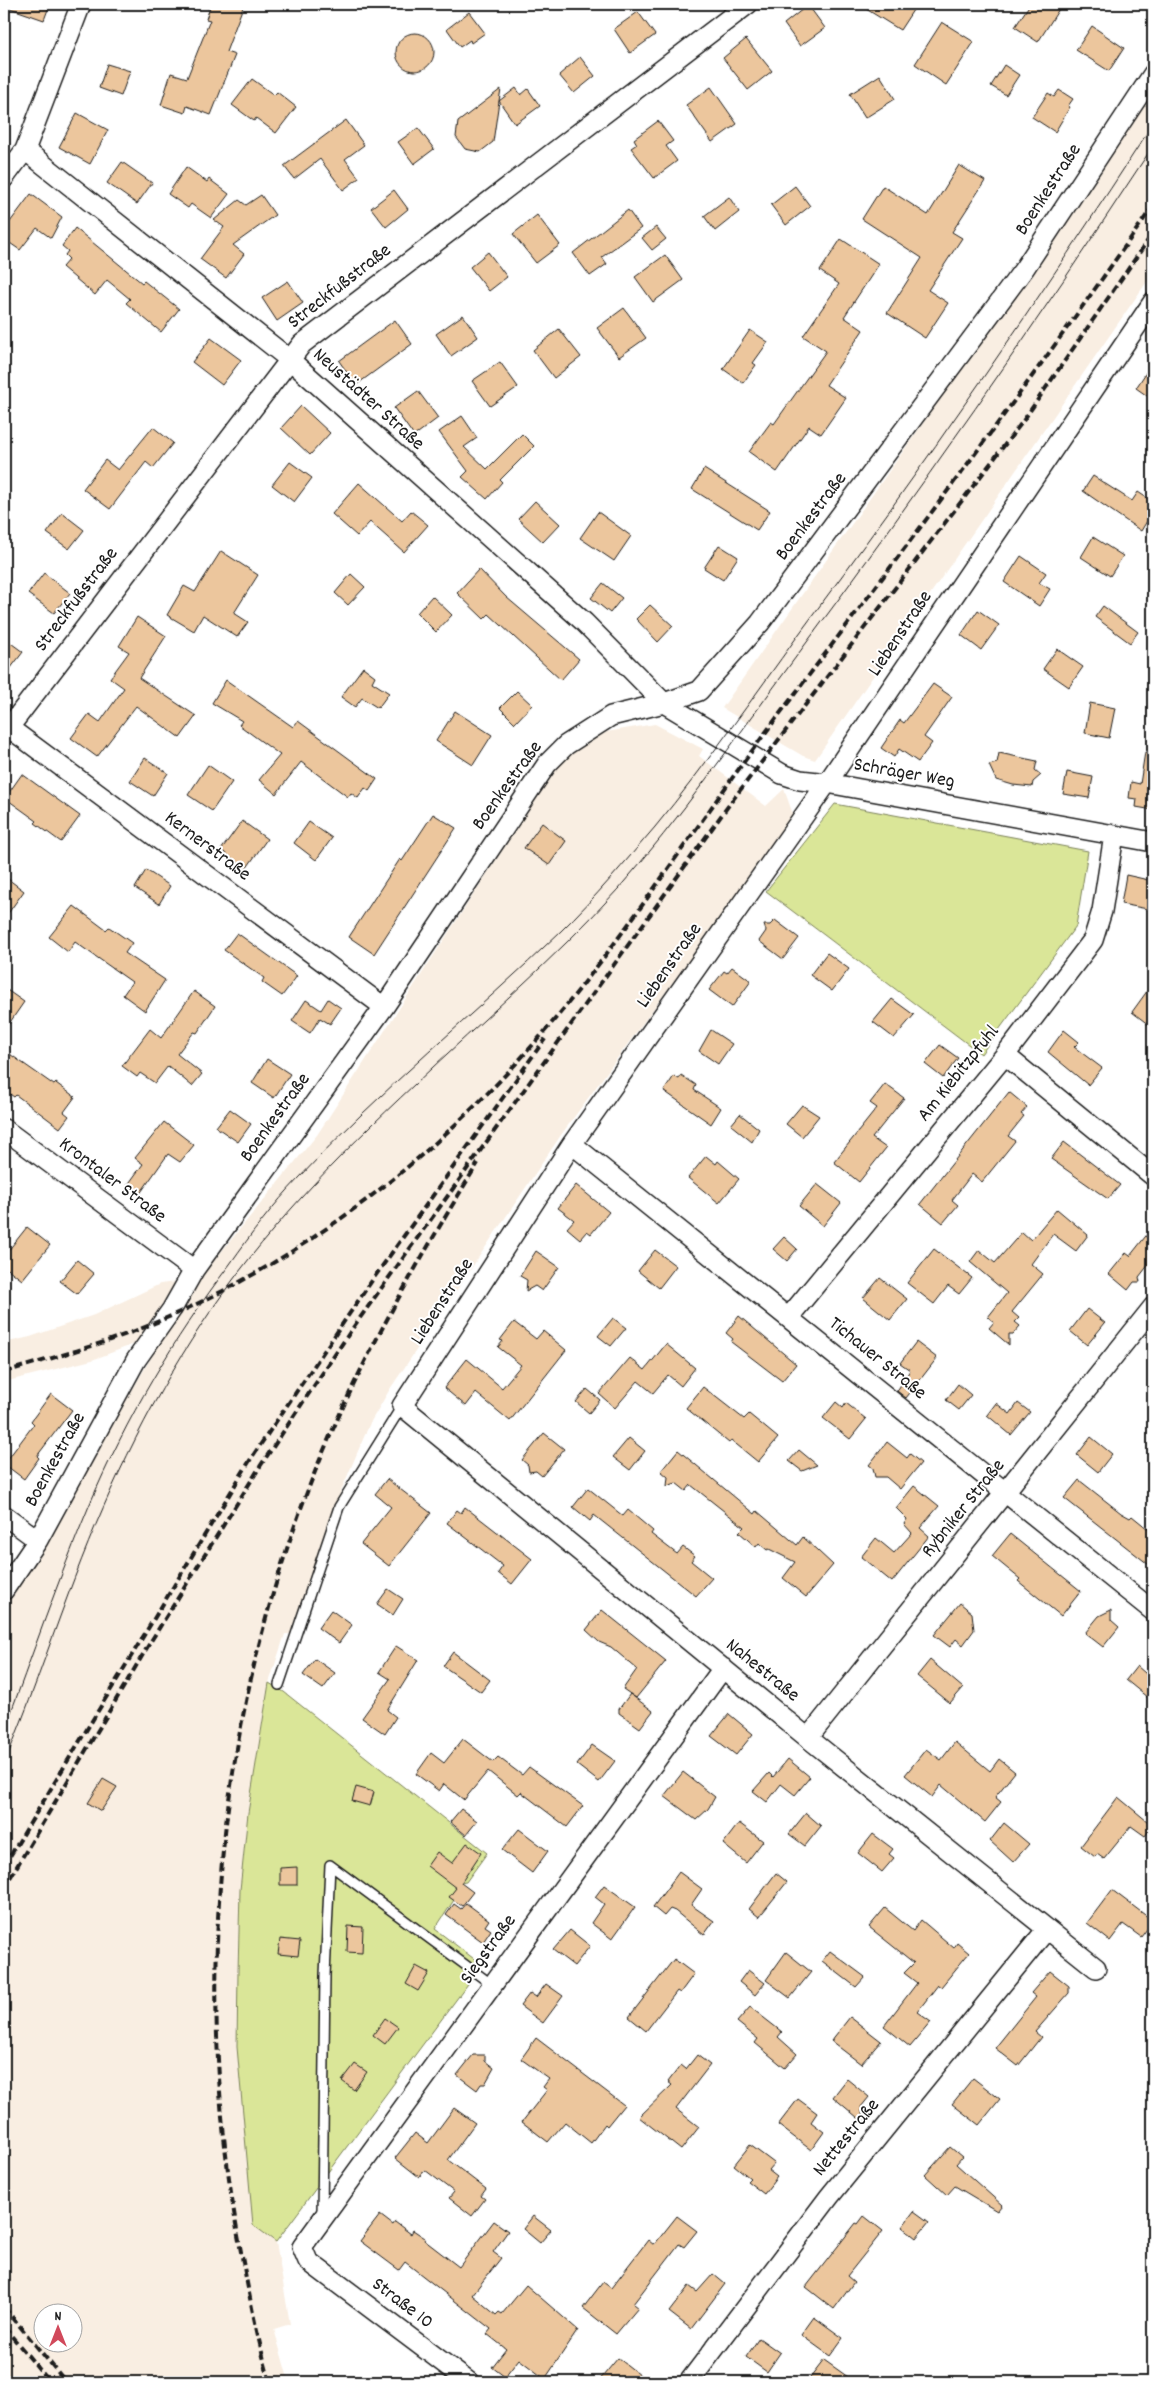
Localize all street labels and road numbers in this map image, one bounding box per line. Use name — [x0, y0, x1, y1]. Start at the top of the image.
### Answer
street label: Boenkestraße — [1009, 138, 1089, 241]
street label: Streckfußstraße — [282, 237, 398, 336]
street label: Neustädter Straße — [306, 342, 430, 458]
street label: Boenkestraße — [769, 467, 855, 567]
street label: Streckfußstraße — [28, 542, 126, 658]
street label: Liebenstraße — [862, 585, 940, 683]
street label: Boenkestraße — [466, 735, 550, 836]
street label: Schräger Weg — [851, 751, 957, 797]
street label: Kernerstraße — [158, 805, 256, 889]
street label: Liebenstraße — [630, 918, 710, 1014]
street label: Am Kiebitzpfuhl — [911, 1020, 1007, 1128]
street label: Boenkestraße — [234, 1067, 318, 1168]
street label: Krontaler Straße — [52, 1131, 172, 1231]
street label: Liebenstraße — [405, 1253, 482, 1351]
street label: Tichauer Straße — [822, 1311, 932, 1407]
street label: Boenkestraße — [18, 1407, 94, 1512]
street label: Rybniker Straße — [915, 1454, 1013, 1564]
street label: Nahestraße — [719, 1632, 805, 1710]
street label: Siegstraße — [454, 1909, 524, 1991]
street label: Nettestraße — [807, 2093, 887, 2183]
street label: Straße 10 — [365, 2271, 439, 2337]

